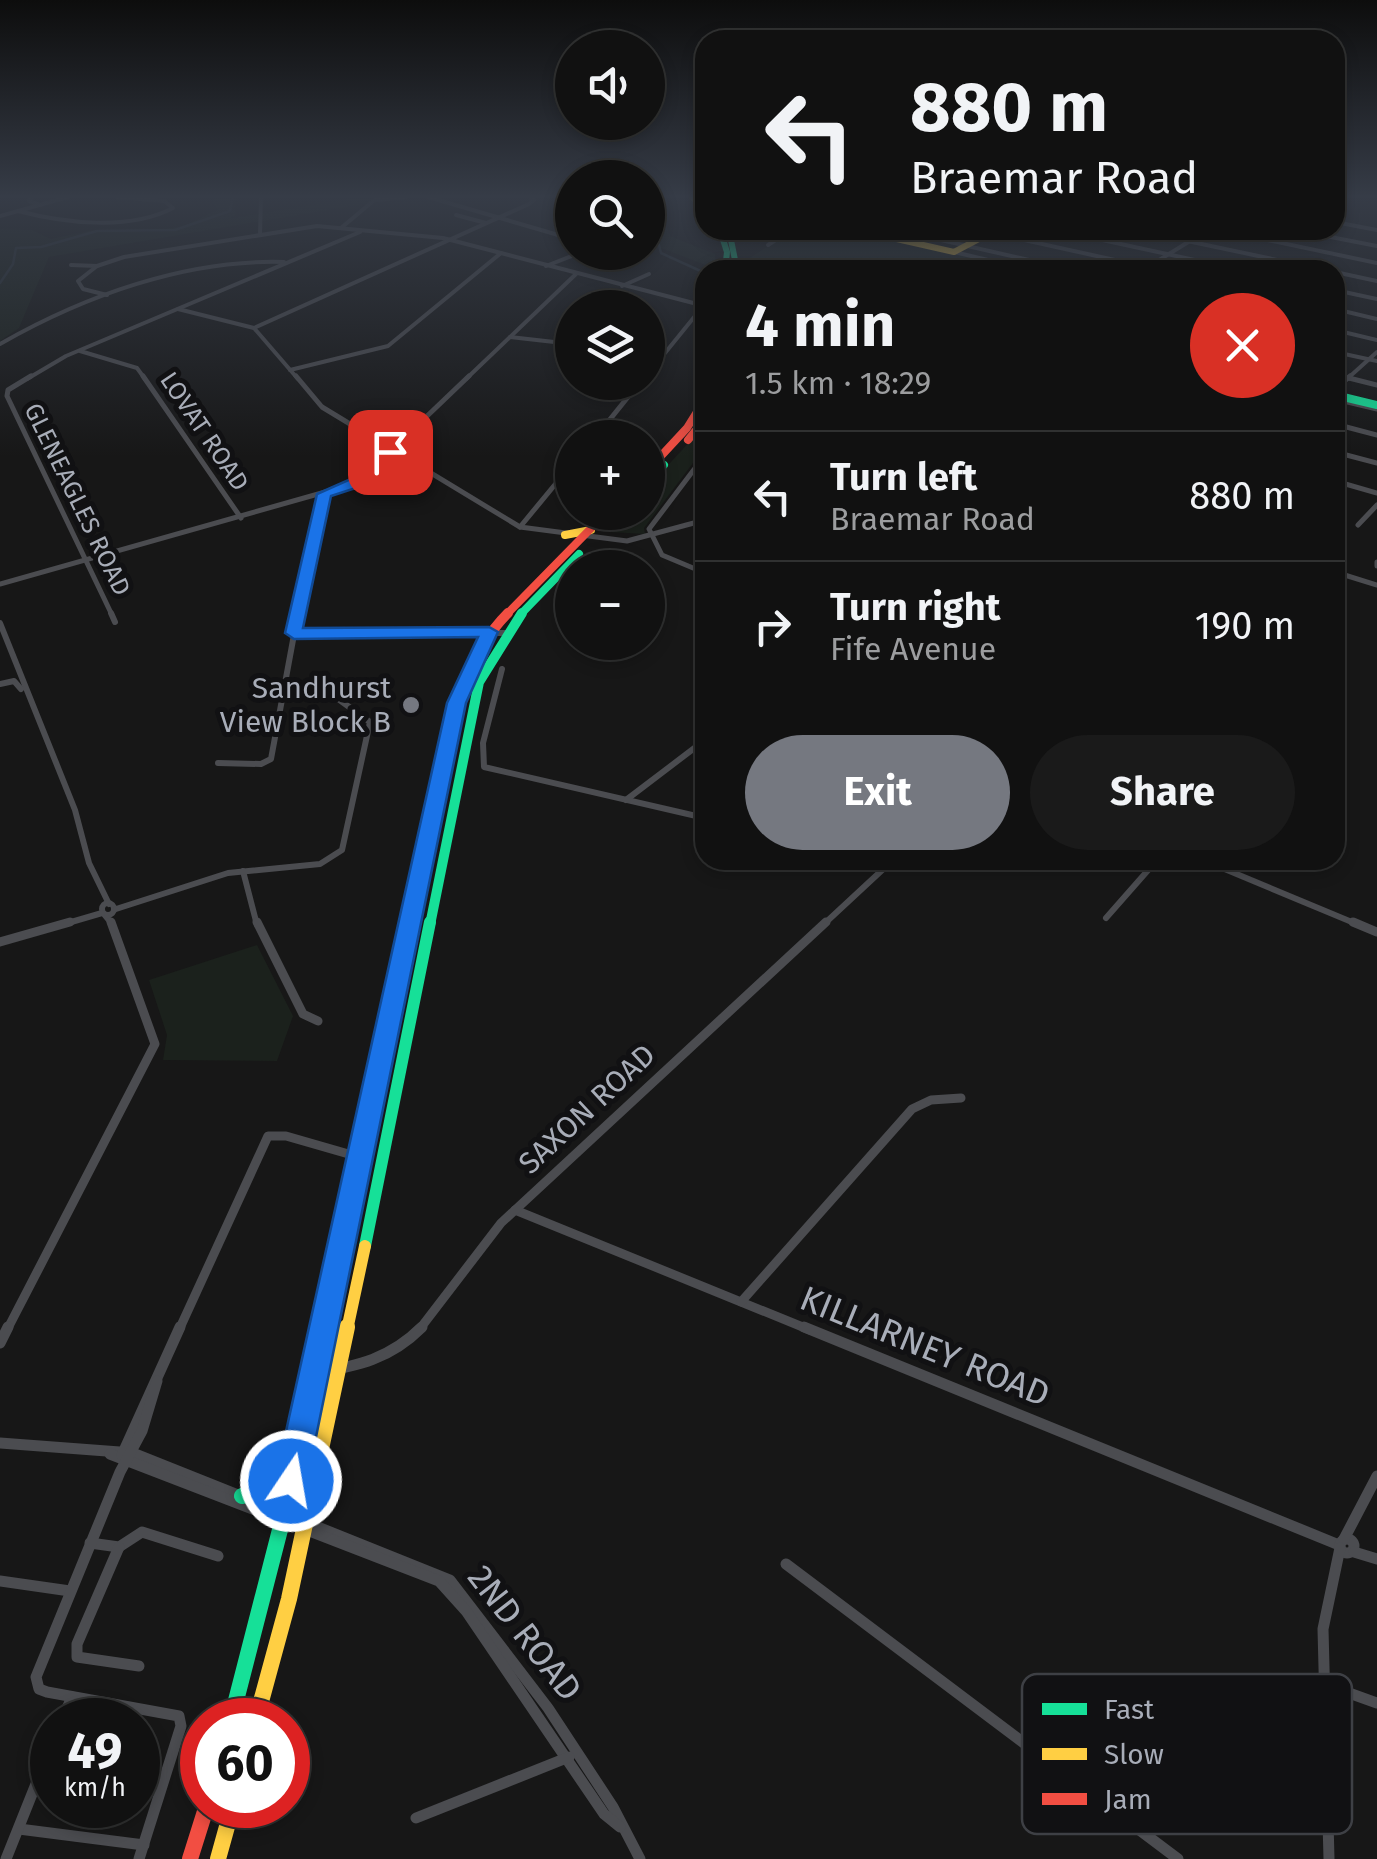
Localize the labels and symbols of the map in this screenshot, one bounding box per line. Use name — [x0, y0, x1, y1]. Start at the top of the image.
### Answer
street label: LOVAT ROAD — [153, 366, 255, 497]
street label: GLENEAGLES ROAD — [18, 398, 137, 600]
pin — [348, 410, 433, 495]
place label: Sandhurst View Block B — [220, 670, 391, 740]
marker: Sandhurst View Block B — [400, 694, 422, 716]
street label: SAXON ROAD — [511, 1037, 663, 1181]
street label: KILLARNEY ROAD — [794, 1277, 1056, 1415]
position arrow — [239, 1429, 343, 1533]
street label: 2ND ROAD — [459, 1557, 591, 1709]
legend — [1022, 1674, 1352, 1834]
text: Fast — [1104, 1693, 1155, 1726]
speed limit sign: 60 — [180, 1698, 310, 1828]
text: Slow — [1104, 1738, 1164, 1771]
text: Jam — [1104, 1783, 1152, 1816]

